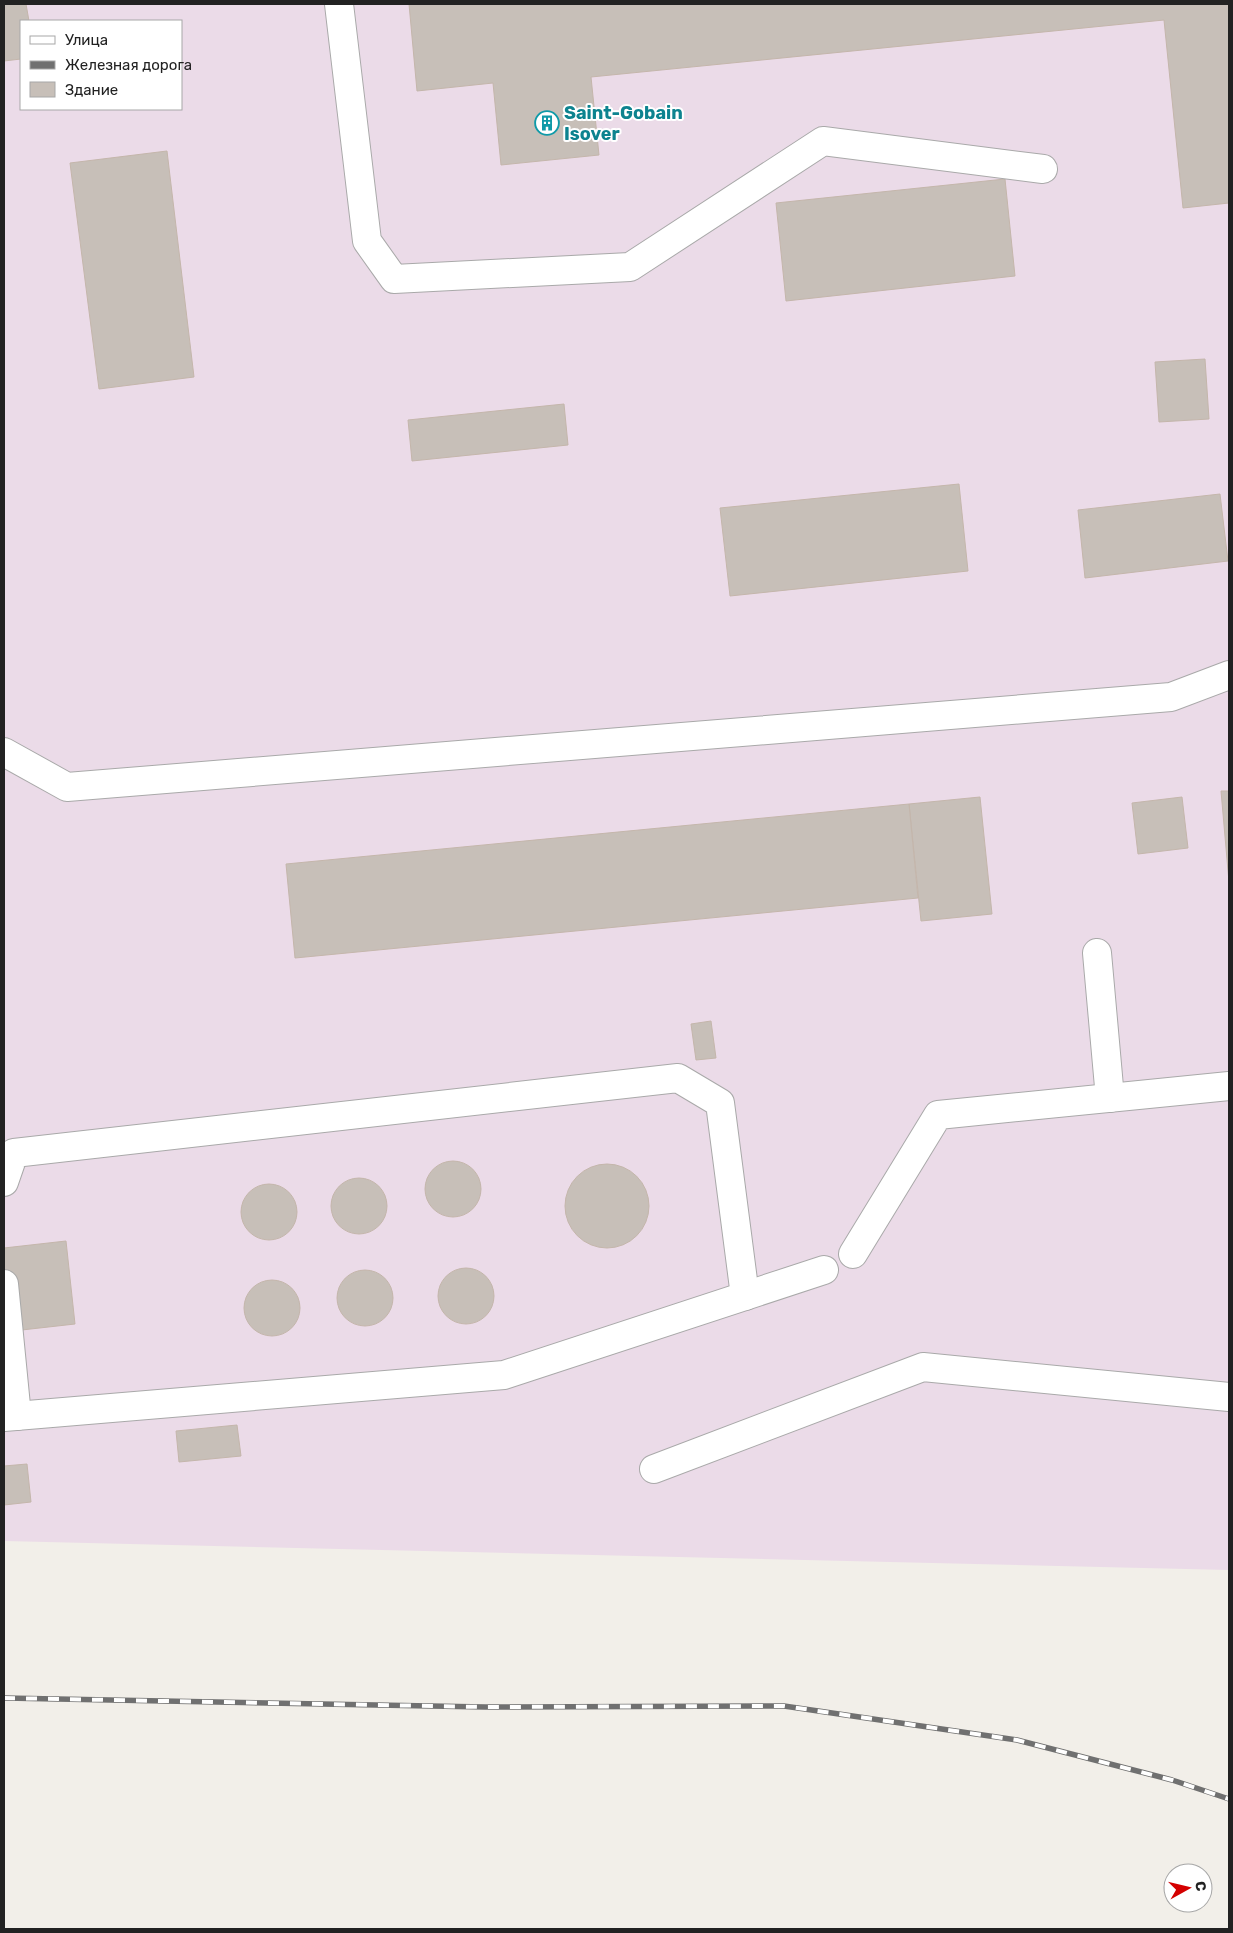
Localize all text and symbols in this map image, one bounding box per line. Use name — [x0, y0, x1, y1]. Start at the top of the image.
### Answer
legend — [20, 20, 182, 110]
text: Улица — [65, 31, 108, 49]
text: Железная дорога — [65, 56, 192, 74]
text: Здание — [65, 81, 118, 99]
place label: Saint-Gobain Isover — [564, 102, 683, 145]
building icon: Saint-Gobain Isover — [534, 110, 560, 136]
north arrow — [1163, 1863, 1213, 1913]
text: С — [1191, 1880, 1210, 1892]

